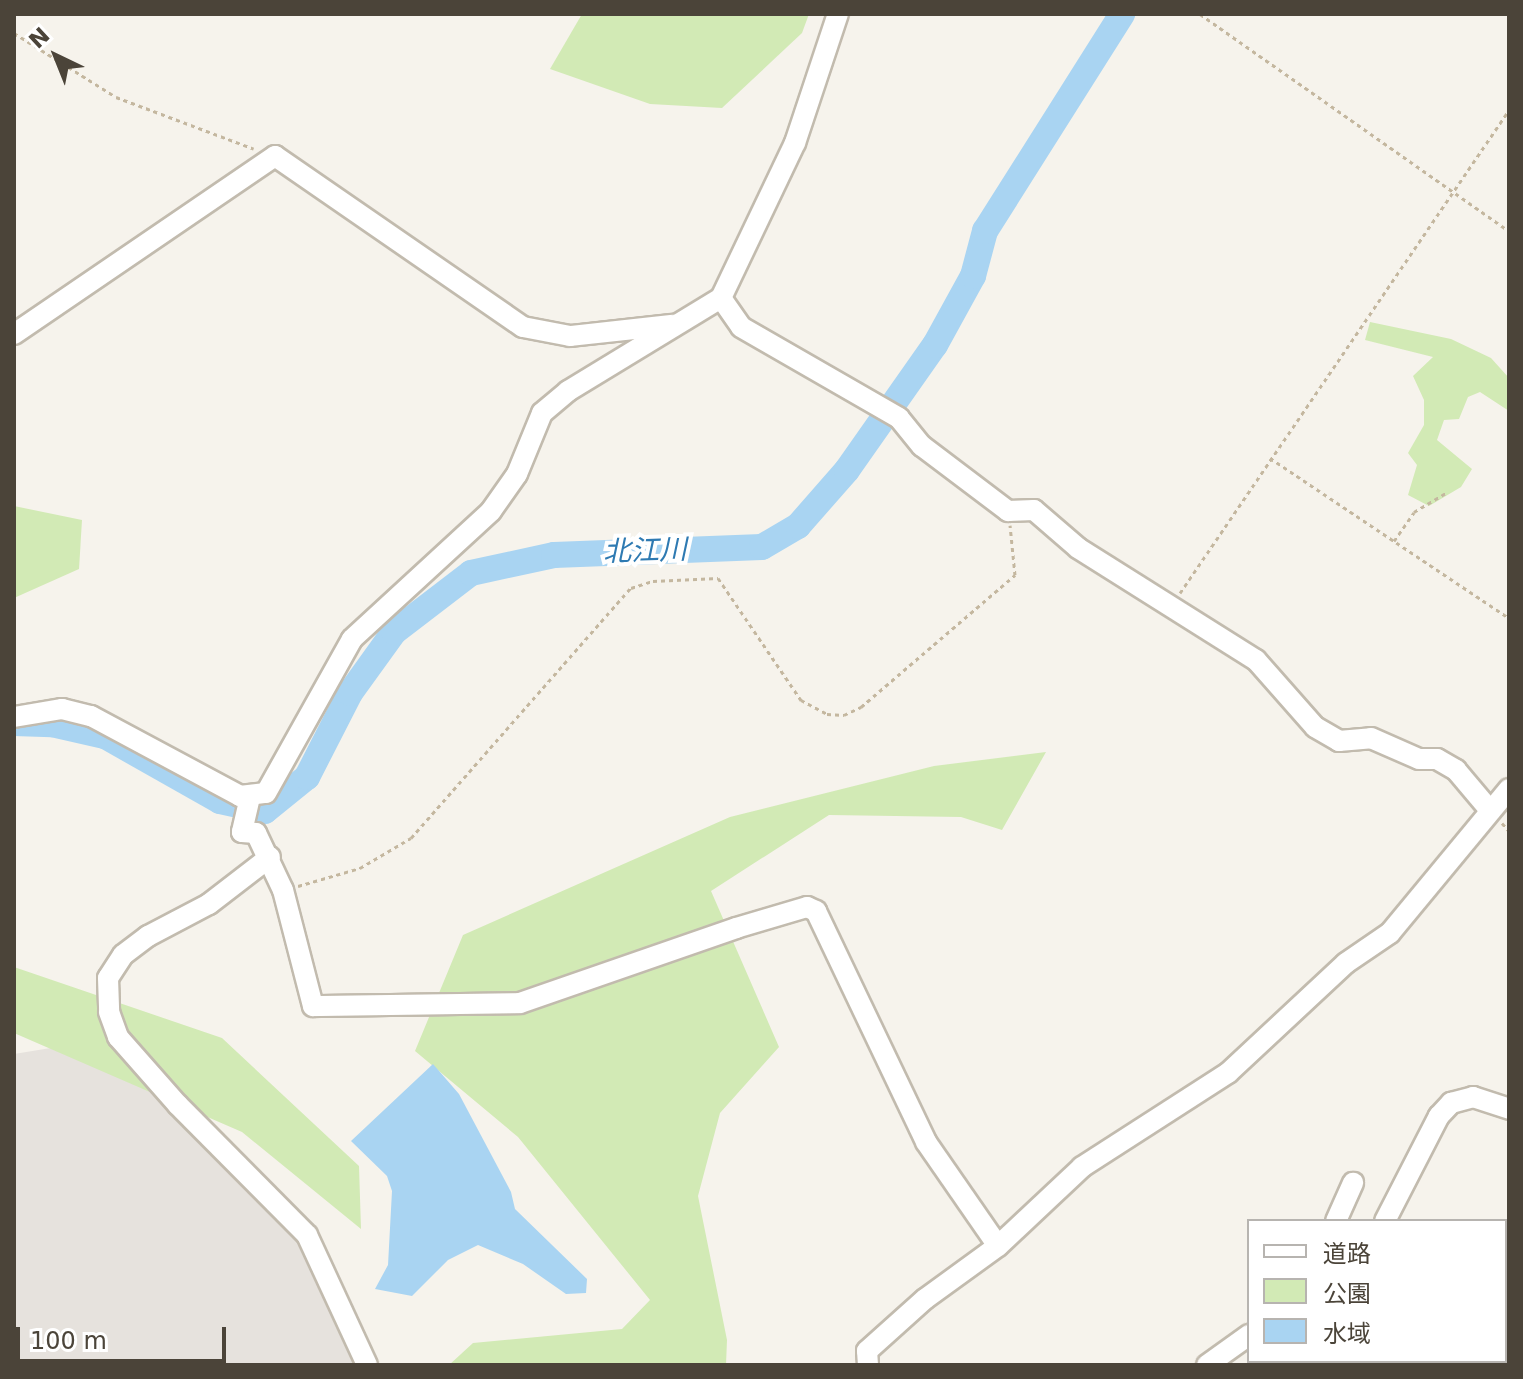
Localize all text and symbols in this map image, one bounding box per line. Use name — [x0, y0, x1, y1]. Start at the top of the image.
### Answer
north arrow — [16, 16, 96, 96]
text: N — [24, 23, 55, 54]
water label: 北江川 — [602, 533, 688, 569]
legend — [1247, 1219, 1507, 1363]
text: 道路 — [1323, 1240, 1371, 1268]
text: 公園 — [1323, 1280, 1371, 1308]
scale bar — [20, 1311, 230, 1361]
text: 水域 — [1323, 1320, 1371, 1348]
text: 100 m — [30, 1327, 107, 1355]

